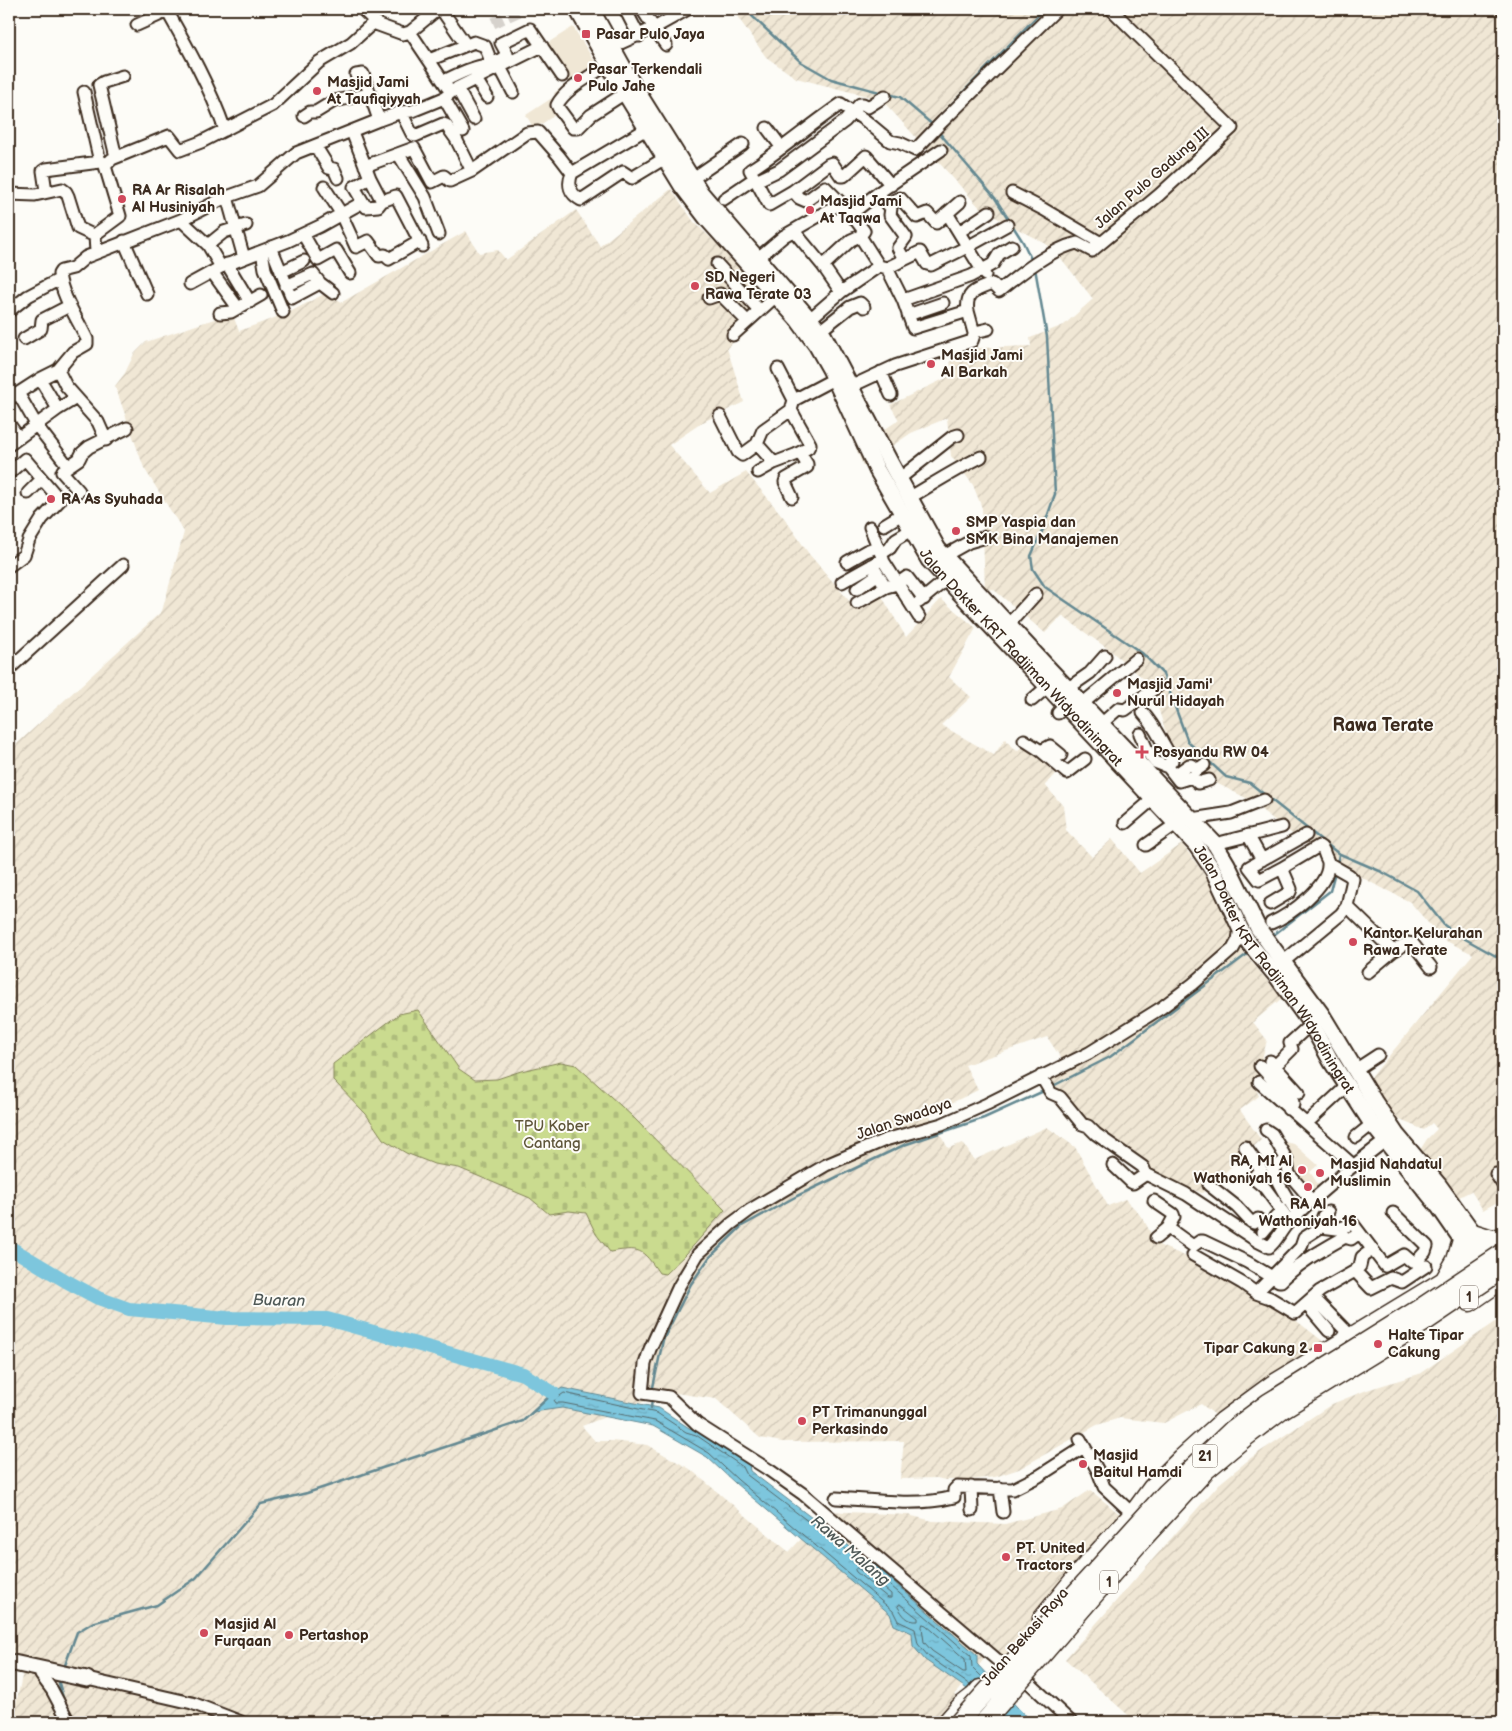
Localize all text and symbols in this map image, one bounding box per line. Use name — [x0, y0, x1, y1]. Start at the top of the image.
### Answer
place label: Pasar Pulo Jaya — [596, 25, 705, 44]
marker: Pasar Pulo Jaya — [580, 28, 592, 40]
place label: Pasar Terkendali Pulo Jahe — [588, 60, 702, 96]
marker: Pasar Terkendali Pulo Jahe — [572, 72, 584, 84]
place label: Masjid Jami At Taufiqiyyah — [326, 73, 421, 109]
marker: Masjid Jami At Taufiqiyyah — [311, 85, 323, 97]
street label: Jalan Pulo Gadung III — [1091, 123, 1213, 233]
place label: RA Ar Risalah Al Husiniyah — [131, 181, 225, 217]
place label: Masjid Jami At Taqwa — [819, 192, 902, 228]
marker: RA Ar Risalah Al Husiniyah — [116, 193, 128, 205]
marker: Masjid Jami At Taqwa — [804, 204, 816, 216]
place label: SD Negeri Rawa Terate 03 — [705, 268, 812, 304]
marker: SD Negeri Rawa Terate 03 — [689, 280, 701, 292]
place label: Masjid Jami Al Barkah — [940, 346, 1023, 382]
marker: Masjid Jami Al Barkah — [925, 358, 937, 370]
place label: RA As Syuhada — [61, 490, 163, 509]
marker: RA As Syuhada — [45, 493, 57, 505]
place label: SMP Yaspia dan SMK Bina Manajemen — [966, 513, 1119, 549]
marker: SMP Yaspia dan SMK Bina Manajemen — [950, 525, 962, 537]
street label: Jalan Dokter KRT Radjiman Widyodiningrat — [915, 545, 1127, 770]
place label: Masjid Jami' Nurul Hidayah — [1127, 675, 1225, 711]
marker: Masjid Jami' Nurul Hidayah — [1111, 687, 1123, 699]
district label: Rawa Terate — [1332, 715, 1434, 736]
place label: Posyandu RW 04 — [1153, 743, 1269, 762]
marker: Posyandu RW 04 — [1135, 745, 1149, 759]
street label: Jalan Dokter KRT Radjiman Widyodiningrat — [1189, 841, 1359, 1097]
place label: Kantor Kelurahan Rawa Terate — [1363, 924, 1483, 960]
marker: Kantor Kelurahan Rawa Terate — [1347, 936, 1359, 948]
street label: Jalan Swadaya — [854, 1094, 954, 1144]
park label: TPU Kober Cantang — [515, 1117, 590, 1153]
place label: RA, MI Al Wathoniyah 16 — [1194, 1152, 1292, 1188]
place label: Masjid Nahdatul Muslimin — [1330, 1155, 1442, 1191]
marker: RA, MI Al Wathoniyah 16 — [1296, 1164, 1308, 1176]
marker: Masjid Nahdatul Muslimin — [1314, 1167, 1326, 1179]
marker: RA Al Wathoniyah 16 — [1302, 1181, 1314, 1193]
place label: RA Al Wathoniyah 16 — [1259, 1195, 1357, 1231]
road number: 1 — [1460, 1285, 1478, 1308]
water label: Buaran — [253, 1291, 305, 1311]
place label: Halte Tipar Cakung — [1388, 1326, 1465, 1362]
marker: Halte Tipar Cakung — [1372, 1338, 1384, 1350]
place label: Tipar Cakung 2 — [1204, 1339, 1308, 1358]
marker: Tipar Cakung 2 — [1312, 1342, 1324, 1354]
place label: PT Trimanunggal Perkasindo — [812, 1403, 927, 1439]
marker: PT Trimanunggal Perkasindo — [796, 1415, 808, 1427]
road number: 21 — [1192, 1444, 1218, 1468]
place label: Masjid Baitul Hamdi — [1093, 1446, 1182, 1482]
marker: Masjid Baitul Hamdi — [1077, 1458, 1089, 1470]
water label: Rawa Malang — [807, 1512, 893, 1590]
place label: PT. United Tractors — [1016, 1539, 1085, 1575]
marker: PT. United Tractors — [1000, 1551, 1012, 1563]
road number: 1 — [1100, 1570, 1118, 1594]
street label: Jalan Bekasi Raya — [977, 1584, 1073, 1690]
place label: Masjid Al Furqaan — [214, 1615, 276, 1651]
place label: Pertashop — [299, 1626, 369, 1645]
marker: Masjid Al Furqaan — [198, 1627, 210, 1639]
marker: Pertashop — [283, 1629, 295, 1641]

